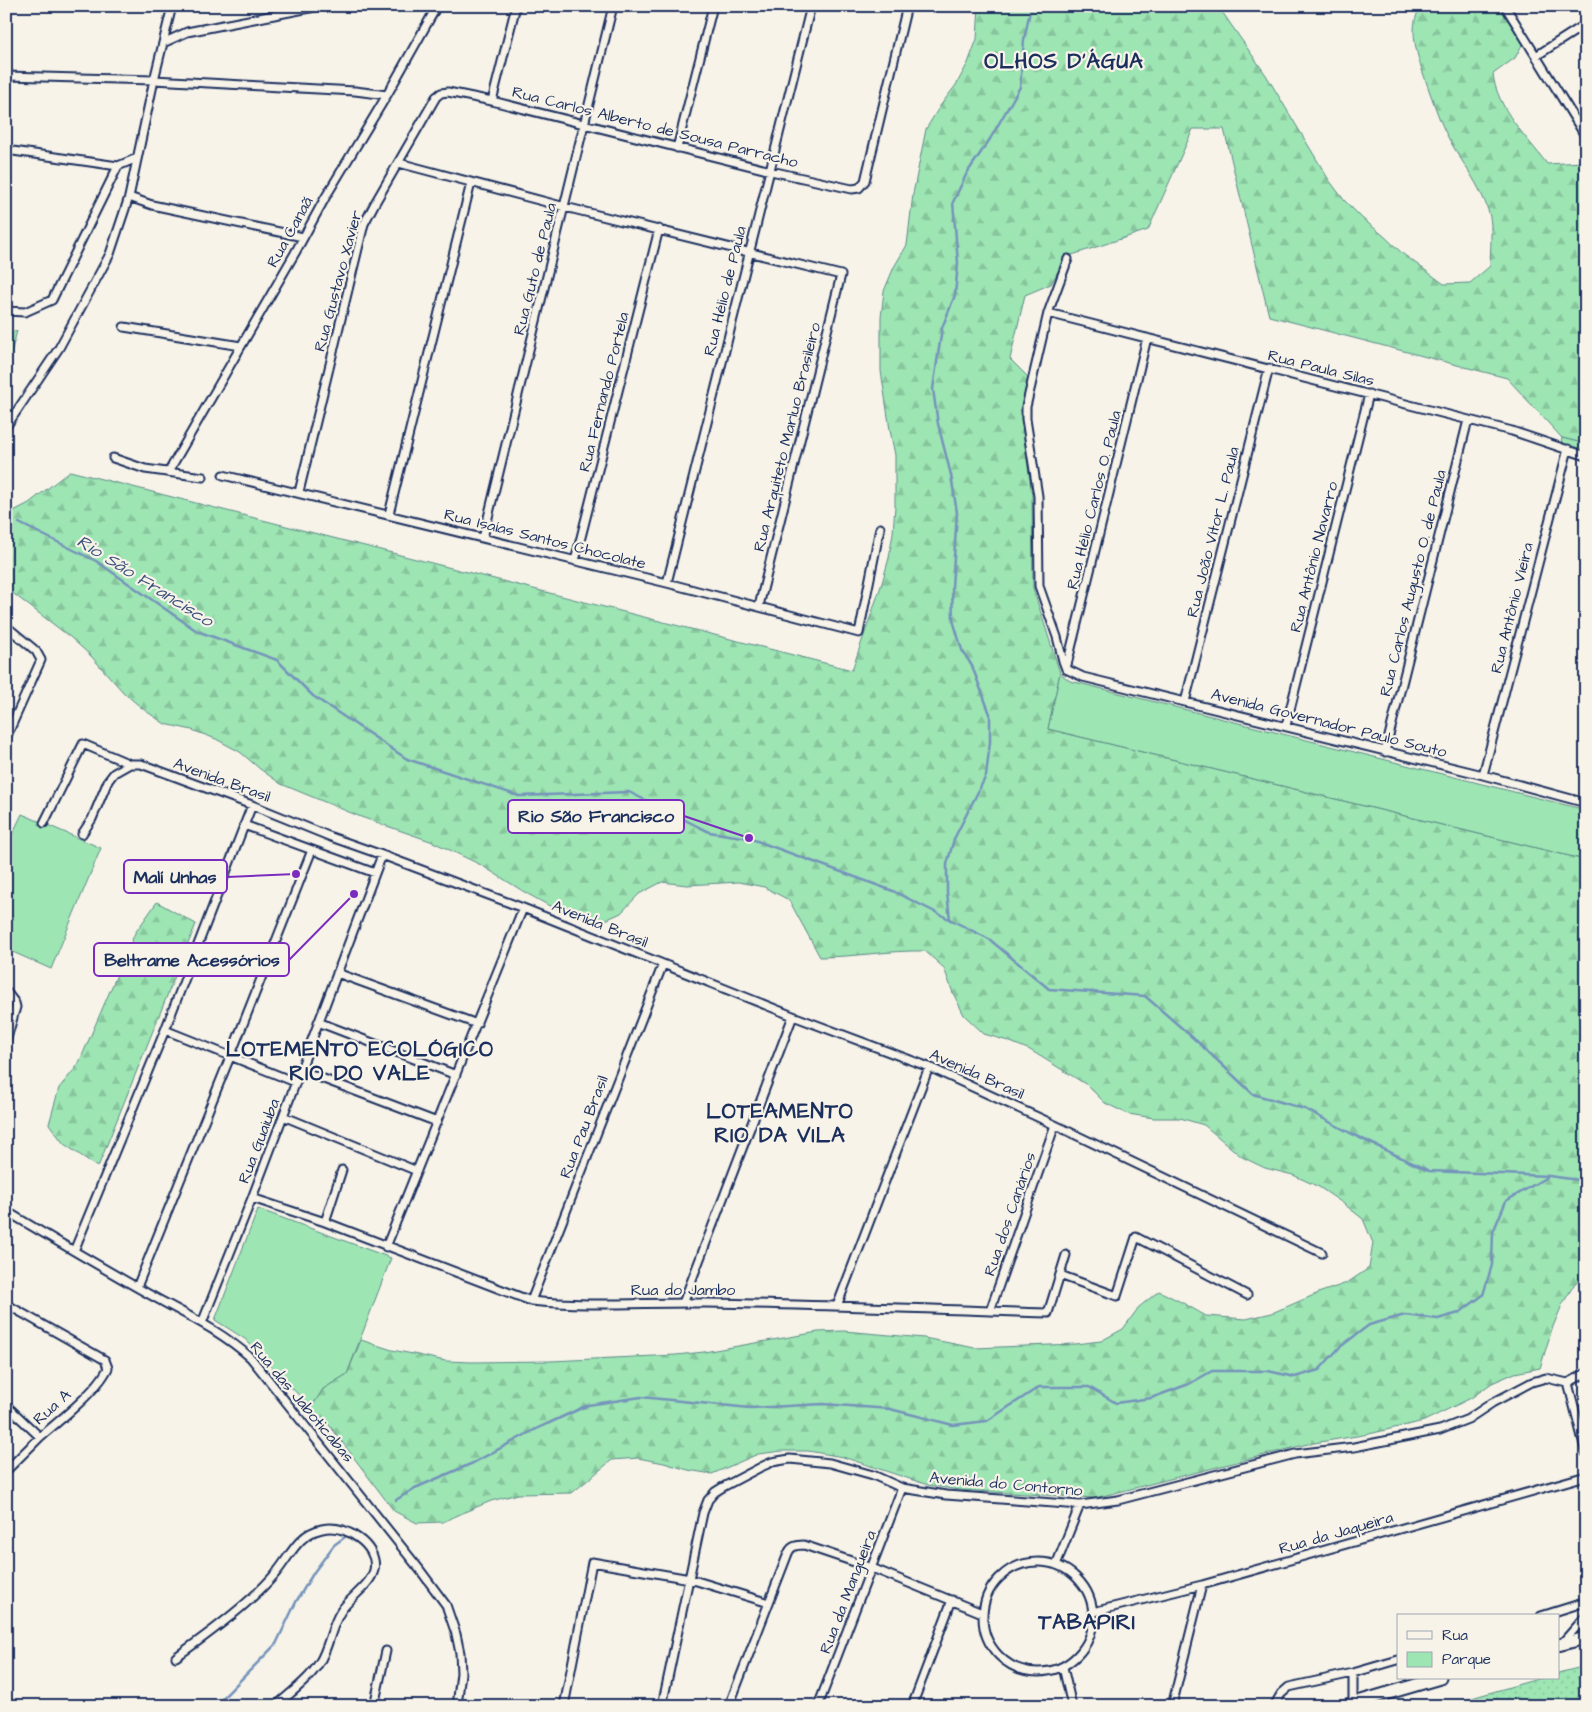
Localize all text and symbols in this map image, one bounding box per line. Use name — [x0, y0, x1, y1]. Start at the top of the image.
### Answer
district label: OLHOS D'ÁGUA — [984, 47, 1144, 76]
street label: Rua Carlos Alberto de Sousa Parracho — [510, 81, 800, 173]
street label: Rua Canaã — [262, 193, 318, 271]
street label: Rua Guto de Paula — [508, 201, 562, 337]
street label: Rua Gustavo Xavier — [309, 208, 368, 354]
street label: Rua Hélio de Paula — [698, 224, 752, 358]
street label: Rua Fernando Portela — [573, 310, 635, 474]
street label: Rua Arquiteto Marluo Brasileiro — [748, 320, 826, 554]
street label: Rua Paula Silas — [1265, 344, 1377, 392]
street label: Rua Hélio Carlos O. Paula — [1061, 408, 1127, 592]
street label: Rua João Vitor L. Paula — [1181, 444, 1245, 620]
street label: Rua Carlos Augusto O. de Paula — [1374, 467, 1453, 699]
street label: Rua Antônio Navarro — [1285, 479, 1343, 635]
street label: Rua Isaías Santos Chocolate — [442, 503, 648, 575]
water label: Rio São Francisco — [72, 529, 219, 634]
street label: Rua Antônio Vieira — [1485, 540, 1539, 676]
street label: Avenida Governador Paulo Souto — [1209, 683, 1449, 763]
street label: Avenida Brasil — [170, 752, 274, 808]
callout: Rio São Francisco — [508, 800, 684, 833]
text: Rio São Francisco — [518, 804, 675, 829]
callout: Malí Unhas — [124, 860, 227, 893]
text: Malí Unhas — [133, 865, 217, 890]
street label: Avenida Brasil — [549, 895, 651, 953]
callout: Beltrame Acessórios — [94, 943, 289, 976]
text: Beltrame Acessórios — [104, 948, 280, 973]
district label: LOTEMENTO ECOLÓGICO RIO DO VALE — [226, 1035, 494, 1088]
street label: Avenida Brasil — [926, 1043, 1028, 1105]
street label: Rua Pau Brasil — [554, 1073, 614, 1181]
street label: Rua Guaiuba — [233, 1095, 285, 1187]
district label: LOTEAMENTO RIO DA VILA — [706, 1097, 854, 1150]
street label: Rua dos Canários — [979, 1149, 1041, 1279]
street label: Rua do Jambo — [631, 1279, 735, 1301]
street label: Rua das Jaboticabas — [245, 1337, 359, 1467]
street label: Rua A — [28, 1384, 76, 1430]
street label: Avenida do Contorno — [929, 1466, 1083, 1502]
street label: Rua da Jaqueira — [1276, 1506, 1396, 1560]
street label: Rua da Mangueira — [814, 1527, 883, 1657]
district label: TABAPIRI — [1037, 1608, 1136, 1637]
legend — [1397, 1614, 1560, 1680]
text: Rua — [1442, 1625, 1468, 1646]
text: Parque — [1442, 1649, 1491, 1670]

